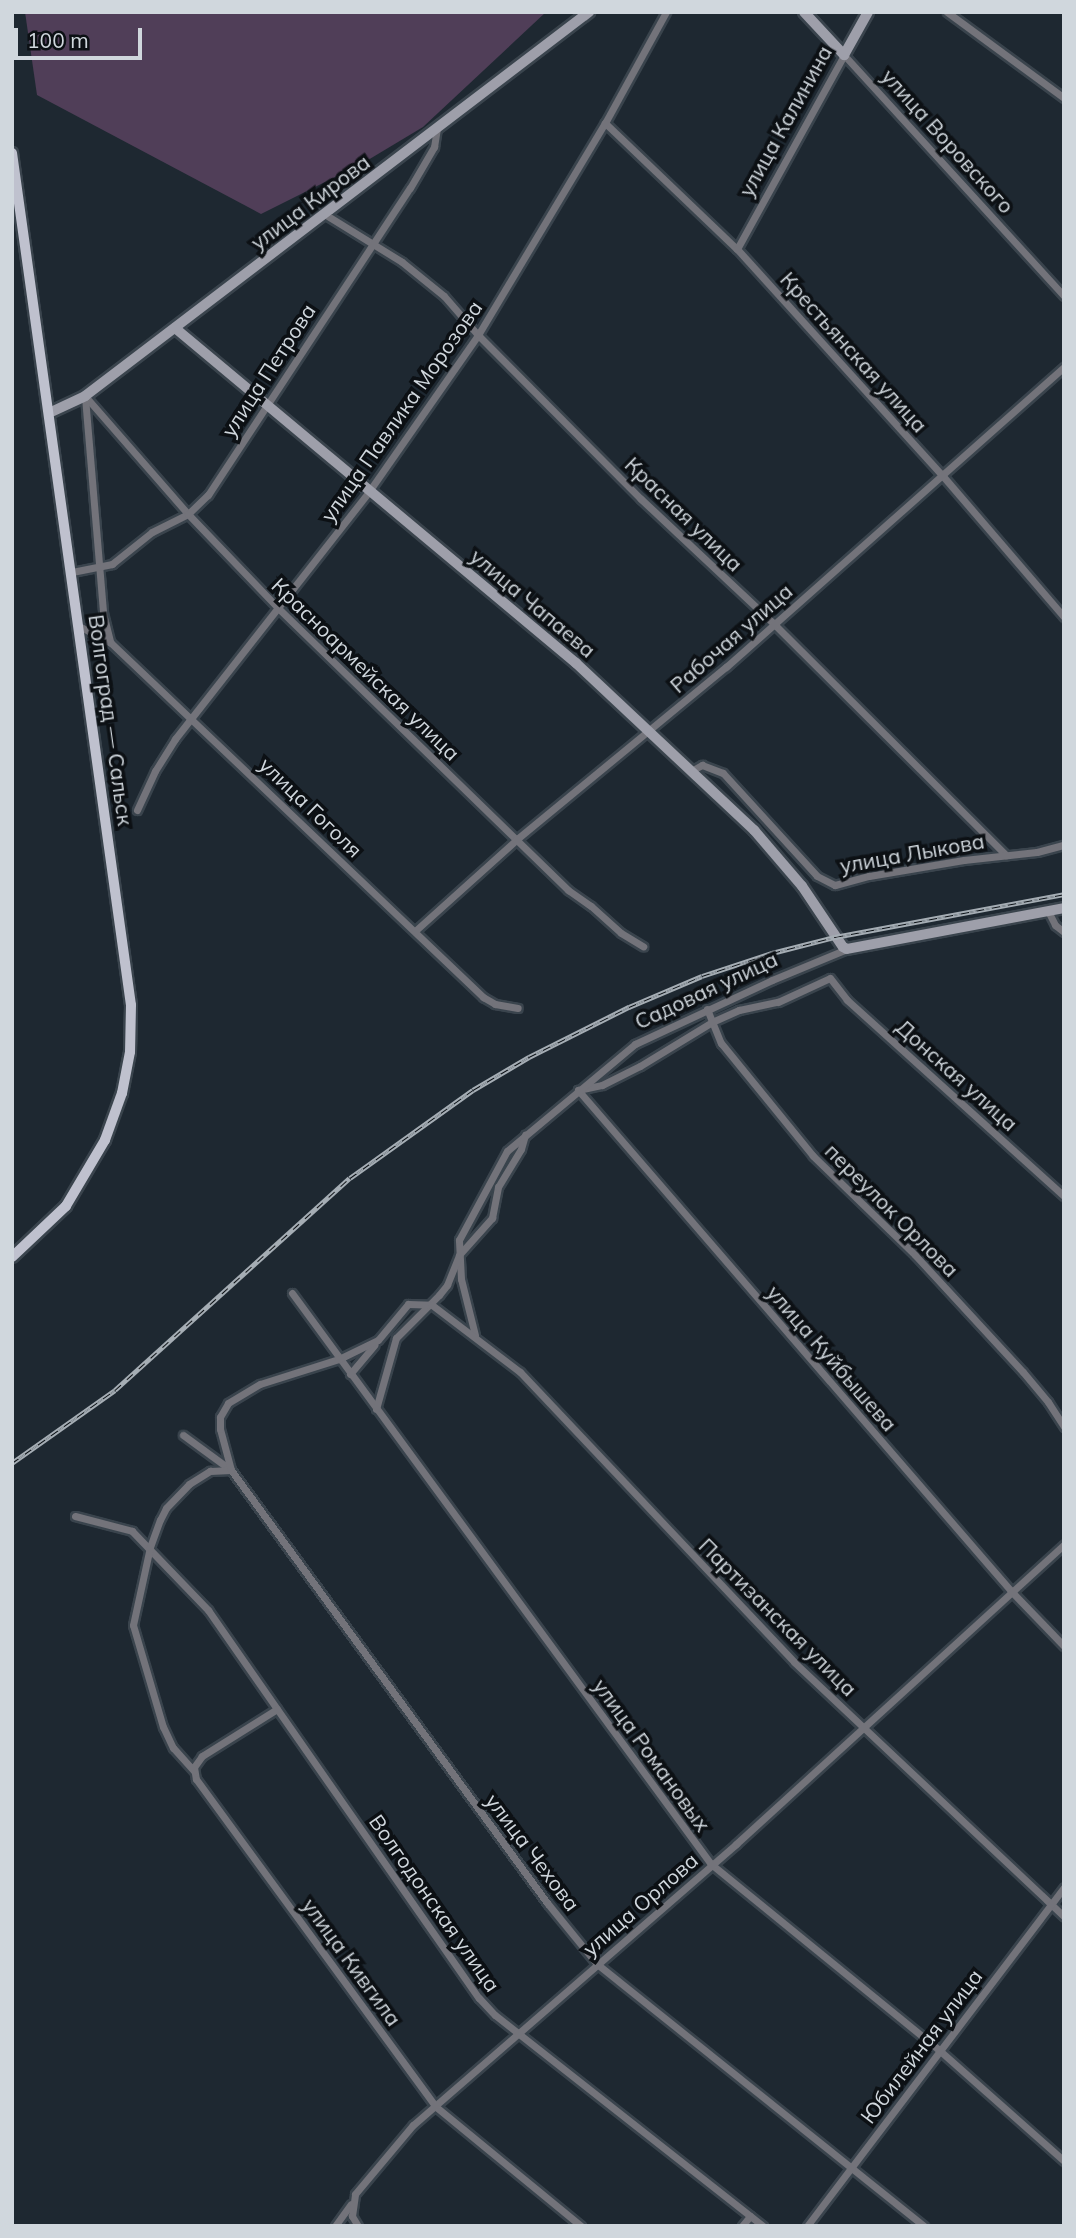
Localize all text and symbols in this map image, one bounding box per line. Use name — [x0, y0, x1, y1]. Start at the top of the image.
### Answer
scale bar — [18, 14, 145, 58]
text: 100 m — [27, 27, 89, 53]
street label: улица Калинина — [733, 41, 837, 201]
street label: улица Воровского — [877, 64, 1019, 218]
street label: улица Кирова — [246, 149, 374, 255]
street label: Крестьянская улица — [775, 267, 933, 437]
street label: улица Павлика Морозова — [315, 296, 487, 526]
street label: улица Петрова — [216, 299, 320, 441]
street label: Красная улица — [620, 452, 748, 576]
street label: улица Чапаева — [465, 543, 601, 663]
street label: Красноармейская улица — [267, 573, 465, 765]
street label: Рабочая улица — [665, 578, 797, 698]
street label: Волгоград — Сальск — [84, 613, 138, 827]
street label: улица Гоголя — [254, 752, 368, 862]
street label: улица Лыкова — [838, 828, 986, 878]
street label: Садовая улица — [631, 946, 781, 1034]
street label: Донская улица — [891, 1014, 1023, 1136]
street label: переулок Орлова — [820, 1138, 964, 1282]
street label: улица Куйбышева — [762, 1280, 902, 1436]
street label: Партизанская улица — [694, 1533, 862, 1701]
street label: улица Романовых — [588, 1674, 716, 1836]
street label: улица Чехова — [481, 1788, 585, 1916]
street label: Волгодонская улица — [364, 1810, 506, 1996]
street label: улица Орлова — [577, 1847, 703, 1961]
street label: улица Кивгила — [297, 1893, 407, 2031]
street label: Юбилейная улица — [855, 1964, 987, 2128]

